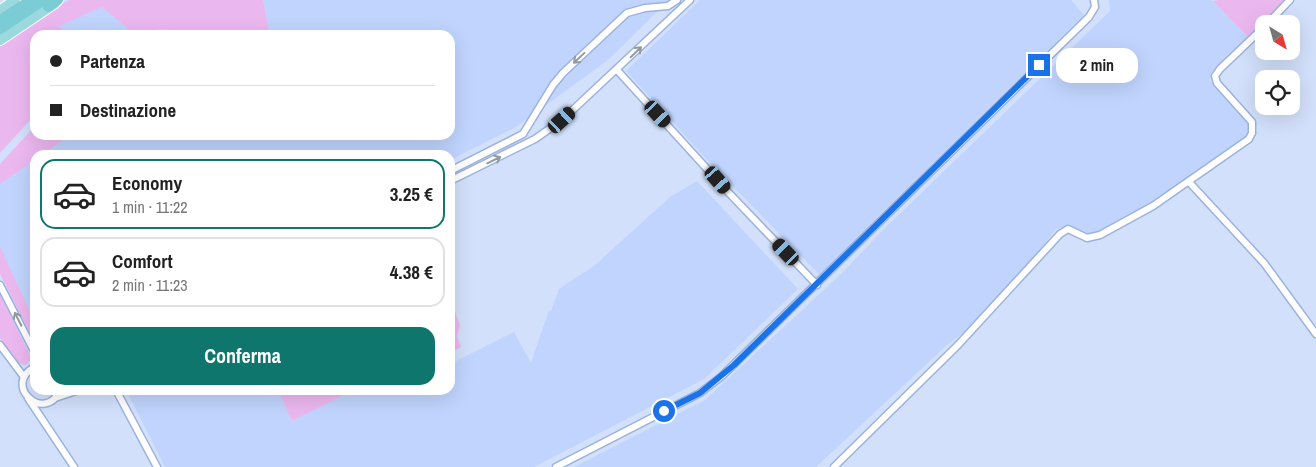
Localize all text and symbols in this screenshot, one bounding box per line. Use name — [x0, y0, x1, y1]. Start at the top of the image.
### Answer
north arrow — [1255, 15, 1300, 60]
map controls — [1255, 15, 1300, 115]
one-way arrow — [630, 46, 643, 58]
text: Partenza — [80, 48, 145, 74]
callout: 2 min — [1056, 48, 1139, 82]
one-way arrow — [572, 52, 585, 64]
route end — [1028, 54, 1050, 76]
text: 2 min — [1080, 54, 1114, 76]
button: locate — [1255, 70, 1300, 115]
text: Destinazione — [80, 97, 176, 123]
car — [642, 98, 673, 130]
car — [545, 104, 578, 136]
one-way arrow — [486, 155, 501, 164]
car — [702, 164, 733, 196]
text: Economy — [112, 170, 182, 196]
icon: car — [52, 172, 97, 217]
text: 3.25 € — [390, 181, 433, 207]
text: 1 min · 11:22 — [112, 196, 188, 218]
car — [770, 236, 801, 268]
text: Comfort — [112, 248, 173, 274]
icon: car — [52, 250, 97, 295]
text: 4.38 € — [390, 259, 433, 285]
text: 2 min · 11:23 — [112, 274, 188, 296]
one-way arrow — [12, 312, 22, 327]
button: Conferma — [50, 327, 435, 385]
route start — [653, 400, 675, 422]

